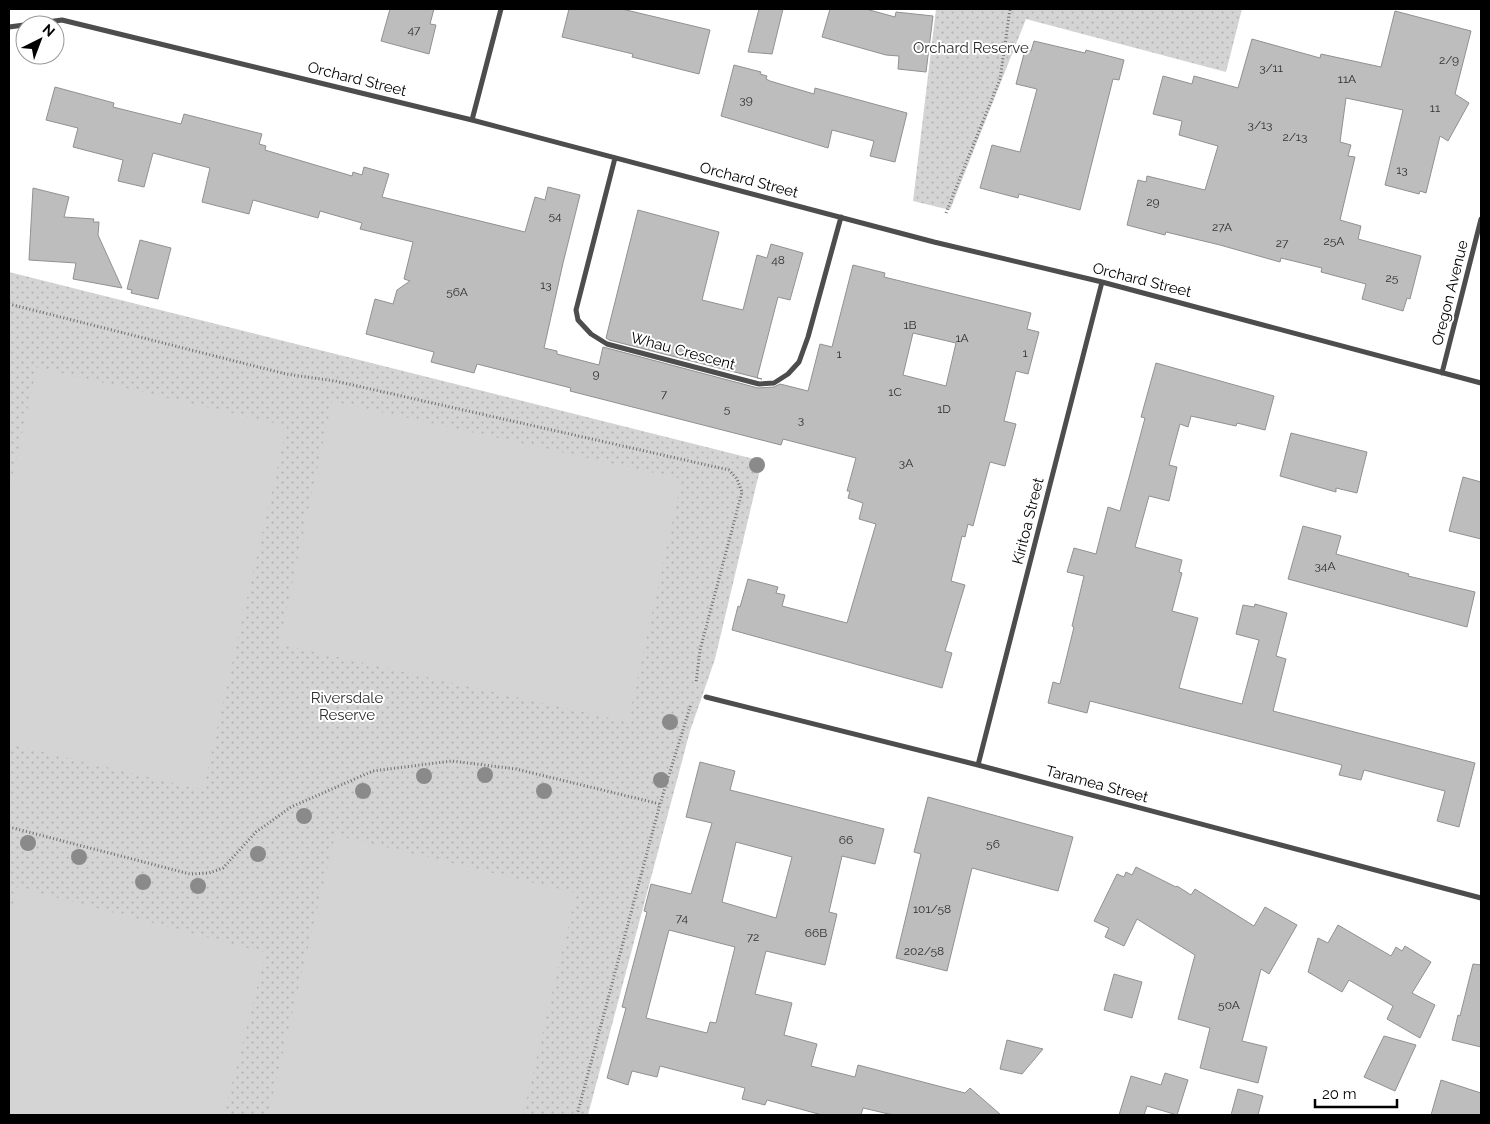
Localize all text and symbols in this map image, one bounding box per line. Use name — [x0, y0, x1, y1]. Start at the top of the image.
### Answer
north arrow — [15, 15, 65, 65]
text: N — [39, 21, 58, 40]
house number: 47 — [408, 23, 421, 37]
park label: Orchard Reserve — [913, 39, 1029, 57]
house number: 2/9 — [1439, 53, 1459, 67]
street label: Orchard Street — [306, 58, 408, 100]
house number: 3/11 — [1259, 61, 1283, 75]
house number: 11A — [1338, 72, 1356, 86]
house number: 39 — [739, 93, 753, 107]
house number: 11 — [1430, 101, 1440, 115]
house number: 3/13 — [1248, 118, 1272, 132]
house number: 2/13 — [1283, 130, 1307, 144]
street label: Orchard Street — [698, 158, 800, 202]
house number: 13 — [1396, 163, 1408, 177]
house number: 29 — [1146, 195, 1160, 209]
house number: 54 — [548, 209, 562, 223]
house number: 27A — [1212, 220, 1232, 234]
house number: 25A — [1324, 234, 1344, 248]
house number: 27 — [1276, 236, 1289, 250]
street label: Oregon Avenue — [1428, 238, 1472, 348]
house number: 48 — [771, 253, 785, 267]
street label: Orchard Street — [1091, 259, 1193, 301]
house number: 25 — [1386, 271, 1399, 285]
house number: 13 — [540, 278, 552, 292]
house number: 56A — [446, 285, 468, 299]
house number: 1B — [903, 318, 917, 332]
street label: Whau Crescent — [629, 328, 737, 374]
house number: 1A — [955, 331, 969, 345]
house number: 1 — [1022, 346, 1028, 360]
house number: 1 — [836, 347, 842, 361]
house number: 9 — [592, 367, 600, 381]
house number: 1C — [888, 385, 902, 399]
house number: 7 — [661, 387, 668, 401]
house number: 5 — [724, 402, 731, 416]
house number: 1D — [937, 402, 951, 416]
house number: 3 — [798, 413, 804, 427]
house number: 3A — [899, 456, 913, 470]
street label: Kiritoa Street — [1009, 476, 1047, 566]
house number: 34A — [1314, 559, 1336, 573]
park label: Riversdale Reserve — [311, 689, 383, 724]
street label: Taramea Street — [1044, 762, 1150, 806]
house number: 66 — [839, 833, 853, 847]
house number: 56 — [986, 837, 1000, 851]
house number: 101/58 — [913, 902, 951, 916]
house number: 74 — [676, 911, 689, 925]
house number: 66B — [805, 926, 827, 940]
house number: 72 — [747, 930, 759, 944]
house number: 202/58 — [904, 944, 944, 958]
house number: 50A — [1218, 998, 1240, 1012]
scale bar — [1315, 1076, 1398, 1108]
text: 20 m — [1322, 1085, 1357, 1103]

